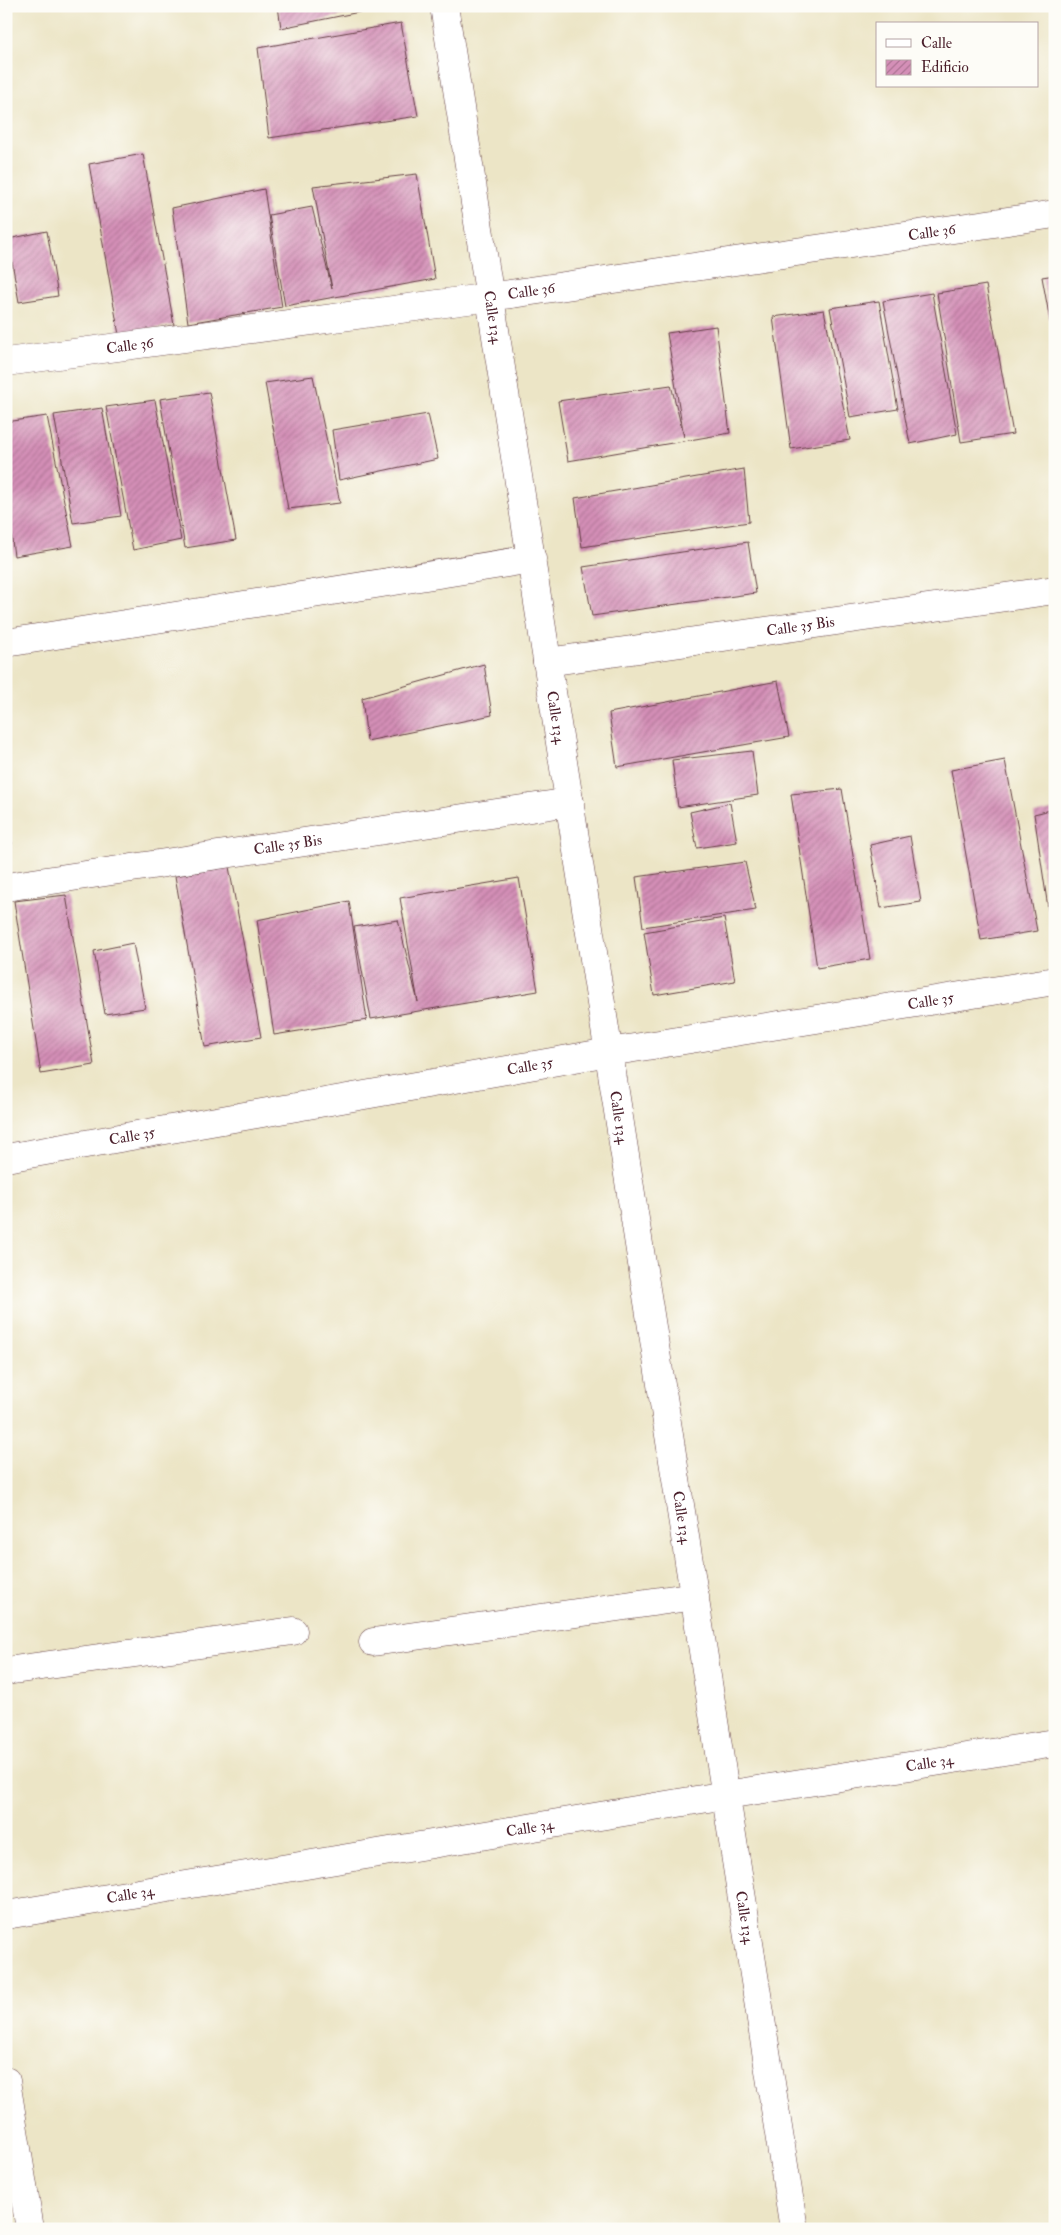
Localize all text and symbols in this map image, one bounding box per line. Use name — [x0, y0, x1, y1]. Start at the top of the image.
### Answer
legend — [876, 22, 1038, 88]
text: Calle — [921, 34, 952, 53]
text: Edificio — [921, 58, 969, 77]
street label: Calle 36 — [907, 219, 958, 245]
street label: Calle 36 — [506, 278, 558, 304]
street label: Calle 134 — [479, 289, 507, 346]
street label: Calle 36 — [105, 333, 156, 358]
street label: Calle 35 Bis — [765, 612, 836, 640]
street label: Calle 134 — [542, 689, 570, 746]
street label: Calle 35 Bis — [252, 830, 323, 859]
street label: Calle 35 — [906, 988, 956, 1014]
street label: Calle 35 — [505, 1052, 555, 1079]
street label: Calle 134 — [605, 1089, 633, 1146]
street label: Calle 35 — [107, 1122, 157, 1149]
street label: Calle 134 — [668, 1490, 696, 1546]
street label: Calle 34 — [904, 1750, 956, 1776]
street label: Calle 34 — [505, 1814, 556, 1841]
street label: Calle 34 — [105, 1881, 156, 1908]
street label: Calle 134 — [731, 1890, 759, 1946]

